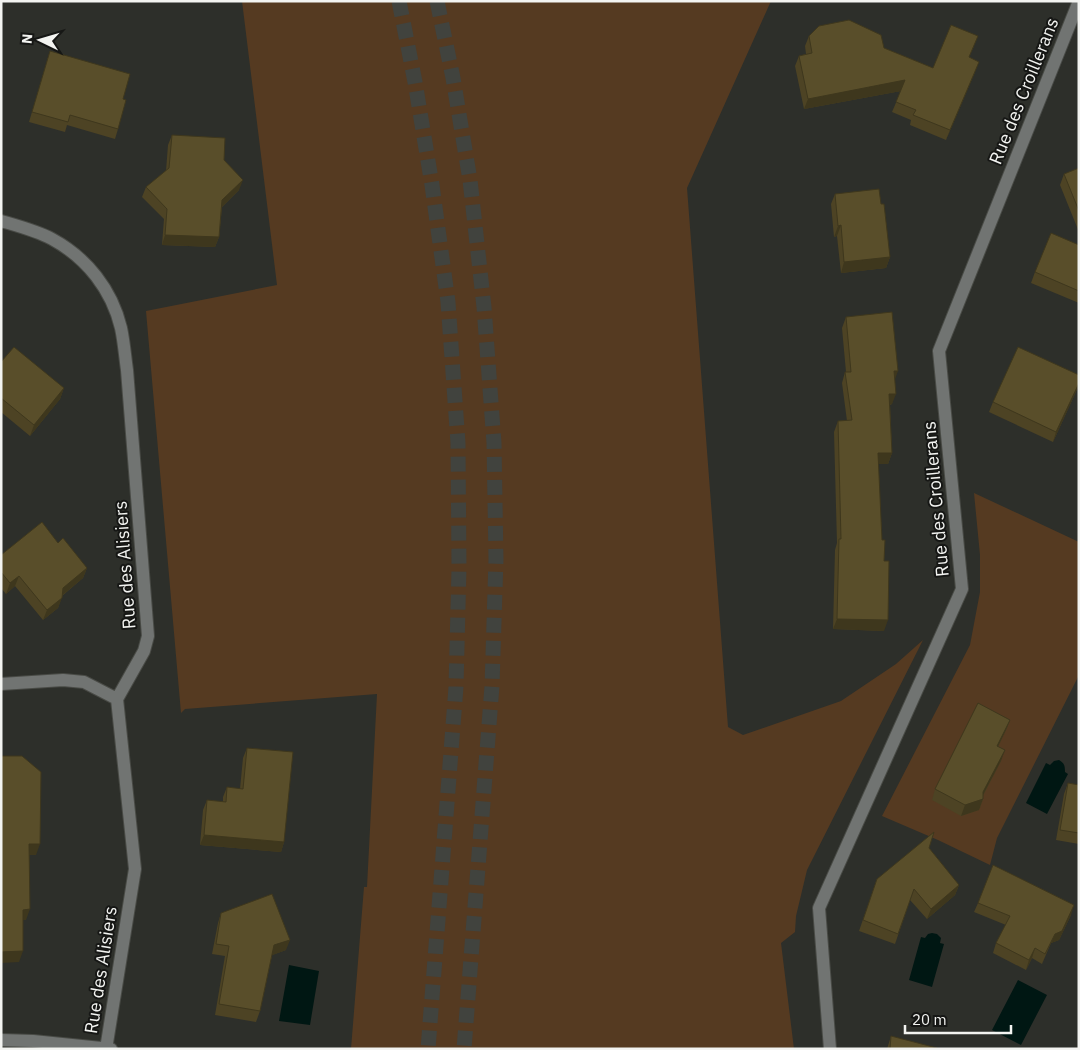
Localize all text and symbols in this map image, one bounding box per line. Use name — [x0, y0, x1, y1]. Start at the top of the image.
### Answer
street label: Rue des Croillerans — [984, 14, 1063, 168]
north arrow — [15, 15, 65, 65]
text: N — [18, 33, 36, 45]
street label: Rue des Croillerans — [917, 420, 954, 578]
street label: Rue des Alisiers — [109, 500, 140, 630]
street label: Rue des Alisiers — [79, 905, 122, 1035]
scale bar — [905, 1002, 1011, 1034]
text: 20 m — [912, 1010, 947, 1029]

